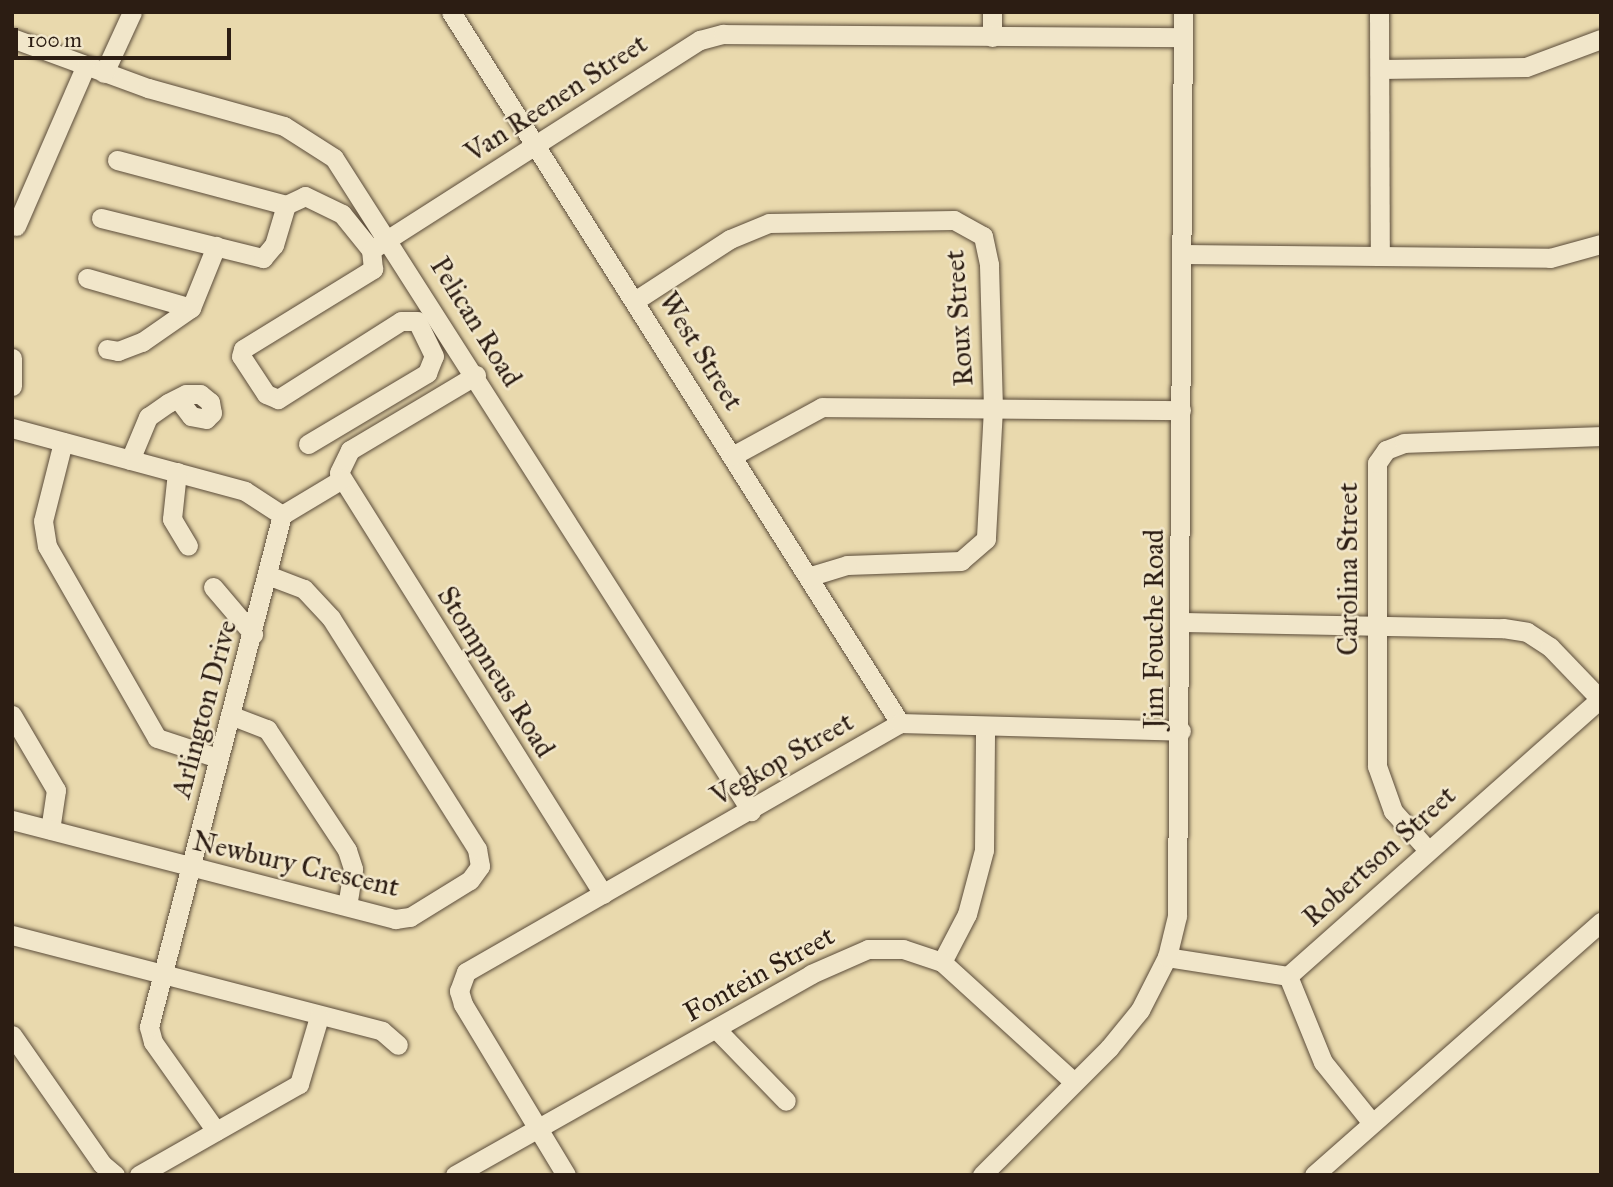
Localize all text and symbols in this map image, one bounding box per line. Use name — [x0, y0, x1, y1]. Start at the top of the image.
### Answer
scale bar — [18, 14, 234, 58]
text: 100 m — [27, 27, 82, 53]
street label: Van Reenen Street — [458, 27, 654, 169]
street label: Roux Street — [937, 249, 981, 387]
street label: Pelican Road — [423, 251, 529, 393]
street label: West Street — [652, 286, 750, 416]
street label: Carolina Street — [1331, 482, 1365, 656]
street label: Jim Fouche Road — [1137, 529, 1171, 729]
street label: Stompneus Road — [430, 580, 562, 764]
street label: Arlington Drive — [164, 616, 244, 802]
street label: Vegkop Street — [705, 705, 859, 813]
street label: Robertson Street — [1295, 778, 1463, 934]
street label: Newbury Crescent — [189, 824, 403, 904]
street label: Fontein Street — [678, 919, 840, 1029]

